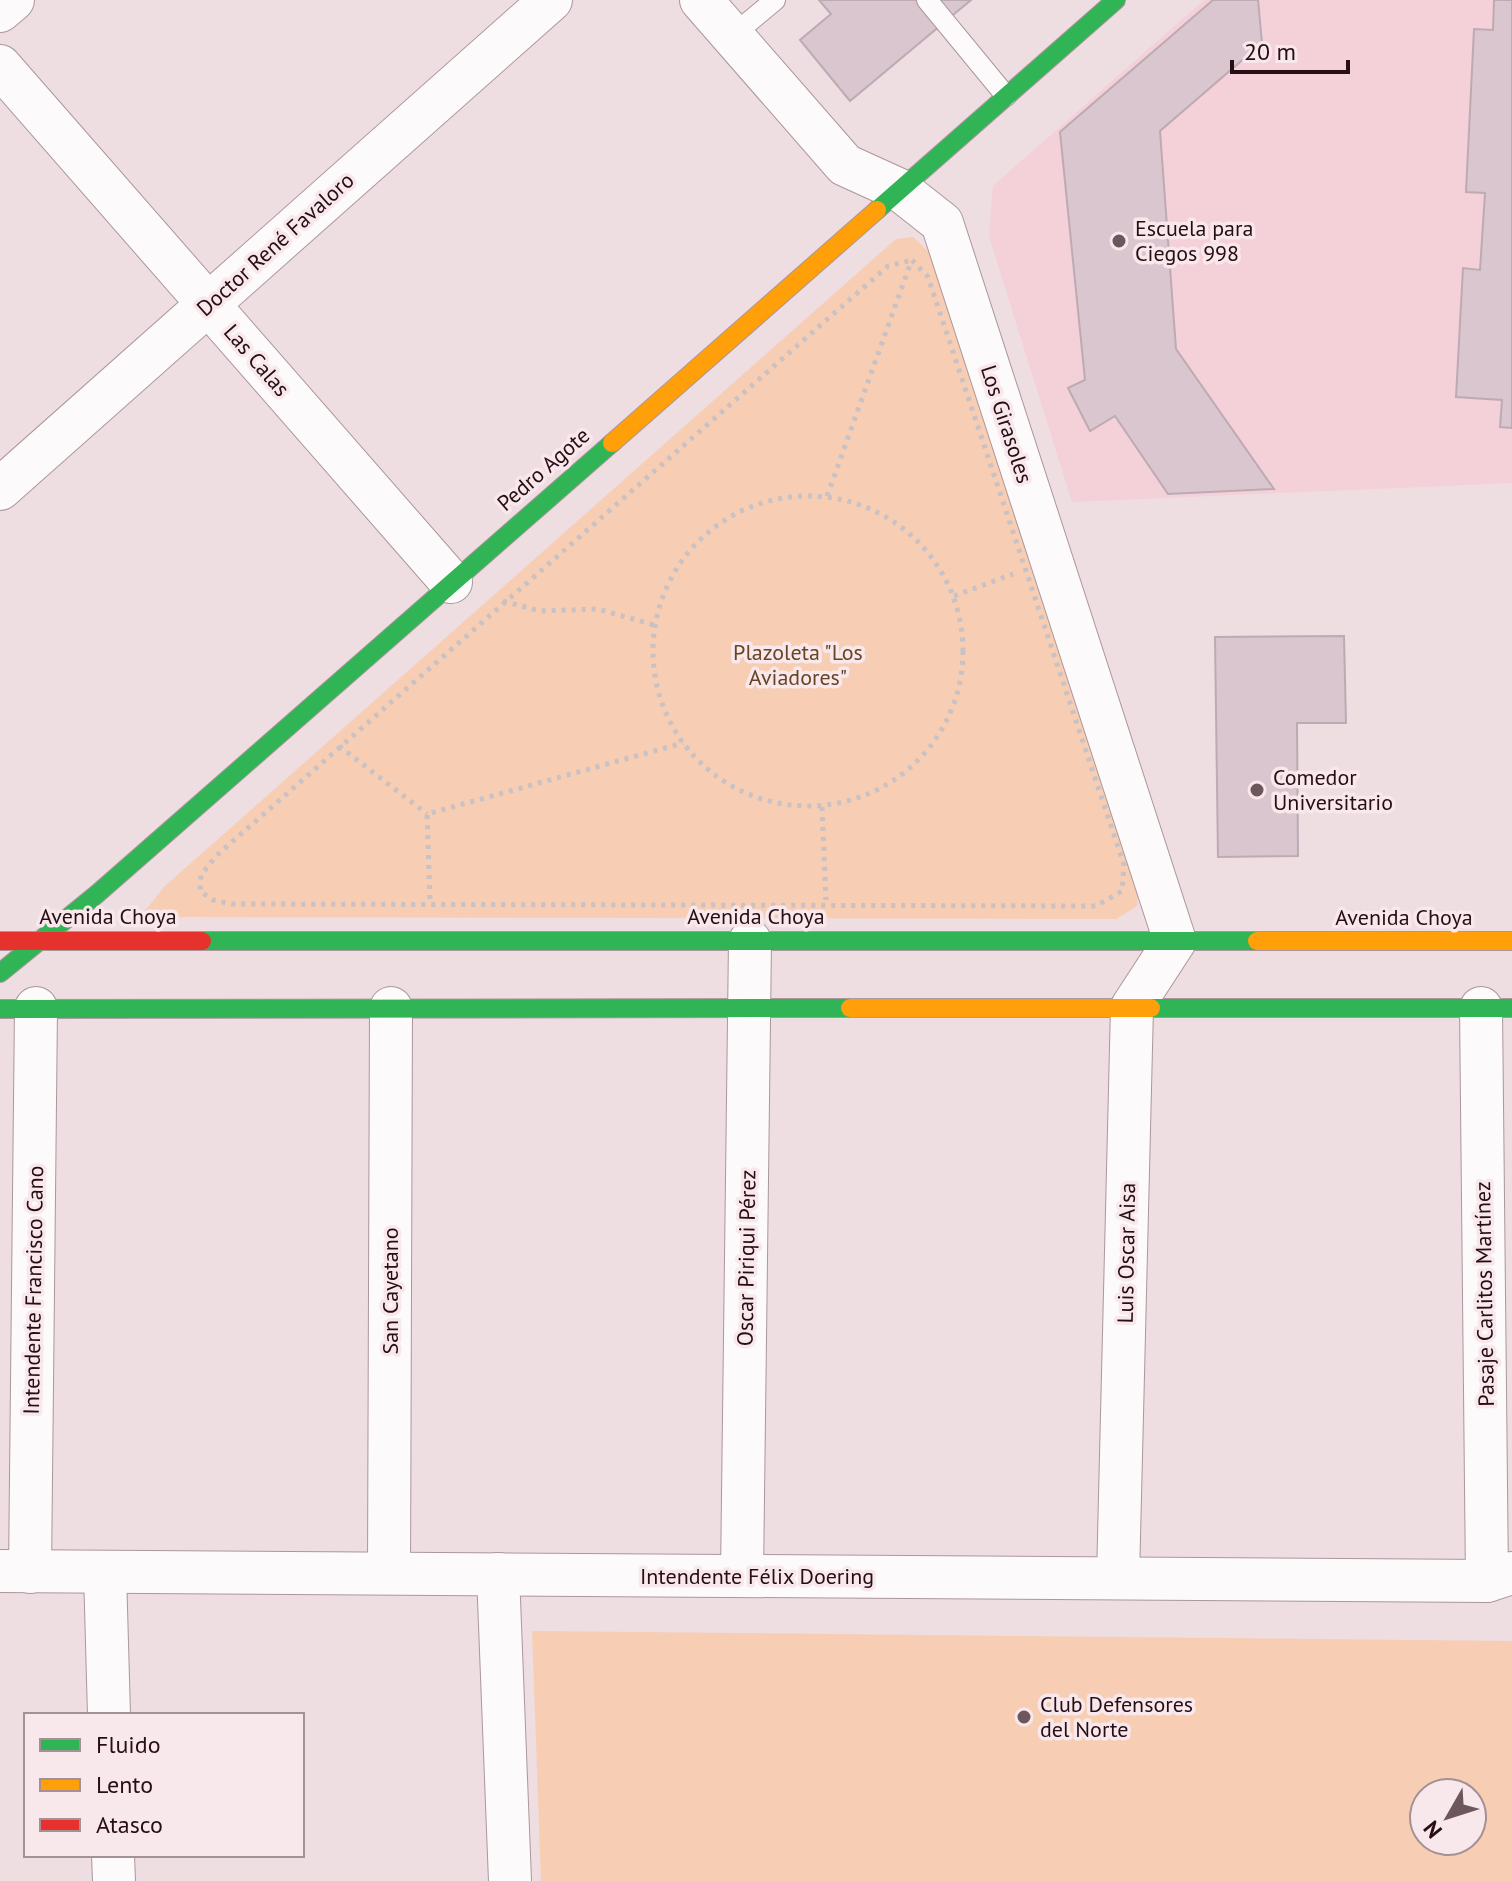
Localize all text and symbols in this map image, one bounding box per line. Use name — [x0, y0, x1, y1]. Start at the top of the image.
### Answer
scale bar — [1232, 24, 1348, 74]
text: 20 m — [1244, 36, 1296, 67]
street label: Doctor René Favaloro — [191, 166, 359, 322]
place label: Escuela para Ciegos 998 — [1135, 214, 1253, 267]
marker: Escuela para Ciegos 998 — [1110, 232, 1128, 250]
street label: Las Calas — [218, 318, 296, 402]
street label: Los Girasoles — [975, 361, 1039, 487]
street label: Pedro Agote — [491, 421, 595, 517]
park label: Plazoleta "Los Aviadores" — [733, 638, 863, 691]
place label: Comedor Universitario — [1273, 763, 1393, 816]
marker: Comedor Universitario — [1248, 781, 1266, 799]
street label: Avenida Choya — [39, 902, 177, 930]
street label: Avenida Choya — [687, 902, 825, 930]
street label: Avenida Choya — [1335, 903, 1473, 931]
street label: Intendente Francisco Cano — [17, 1165, 49, 1415]
street label: Oscar Piriqui Pérez — [730, 1170, 762, 1346]
street label: Pasaje Carlitos Martínez — [1468, 1181, 1500, 1407]
street label: Luis Oscar Aisa — [1111, 1182, 1141, 1324]
street label: San Cayetano — [376, 1228, 404, 1355]
street label: Intendente Félix Doering — [640, 1562, 874, 1590]
place label: Club Defensores del Norte — [1040, 1690, 1193, 1743]
marker: Club Defensores del Norte — [1015, 1708, 1033, 1726]
legend — [24, 1713, 304, 1857]
text: Fluido — [96, 1729, 161, 1760]
text: Lento — [96, 1769, 153, 1800]
north arrow — [1408, 1777, 1488, 1857]
text: Atasco — [96, 1809, 163, 1840]
text: N — [1417, 1815, 1448, 1844]

